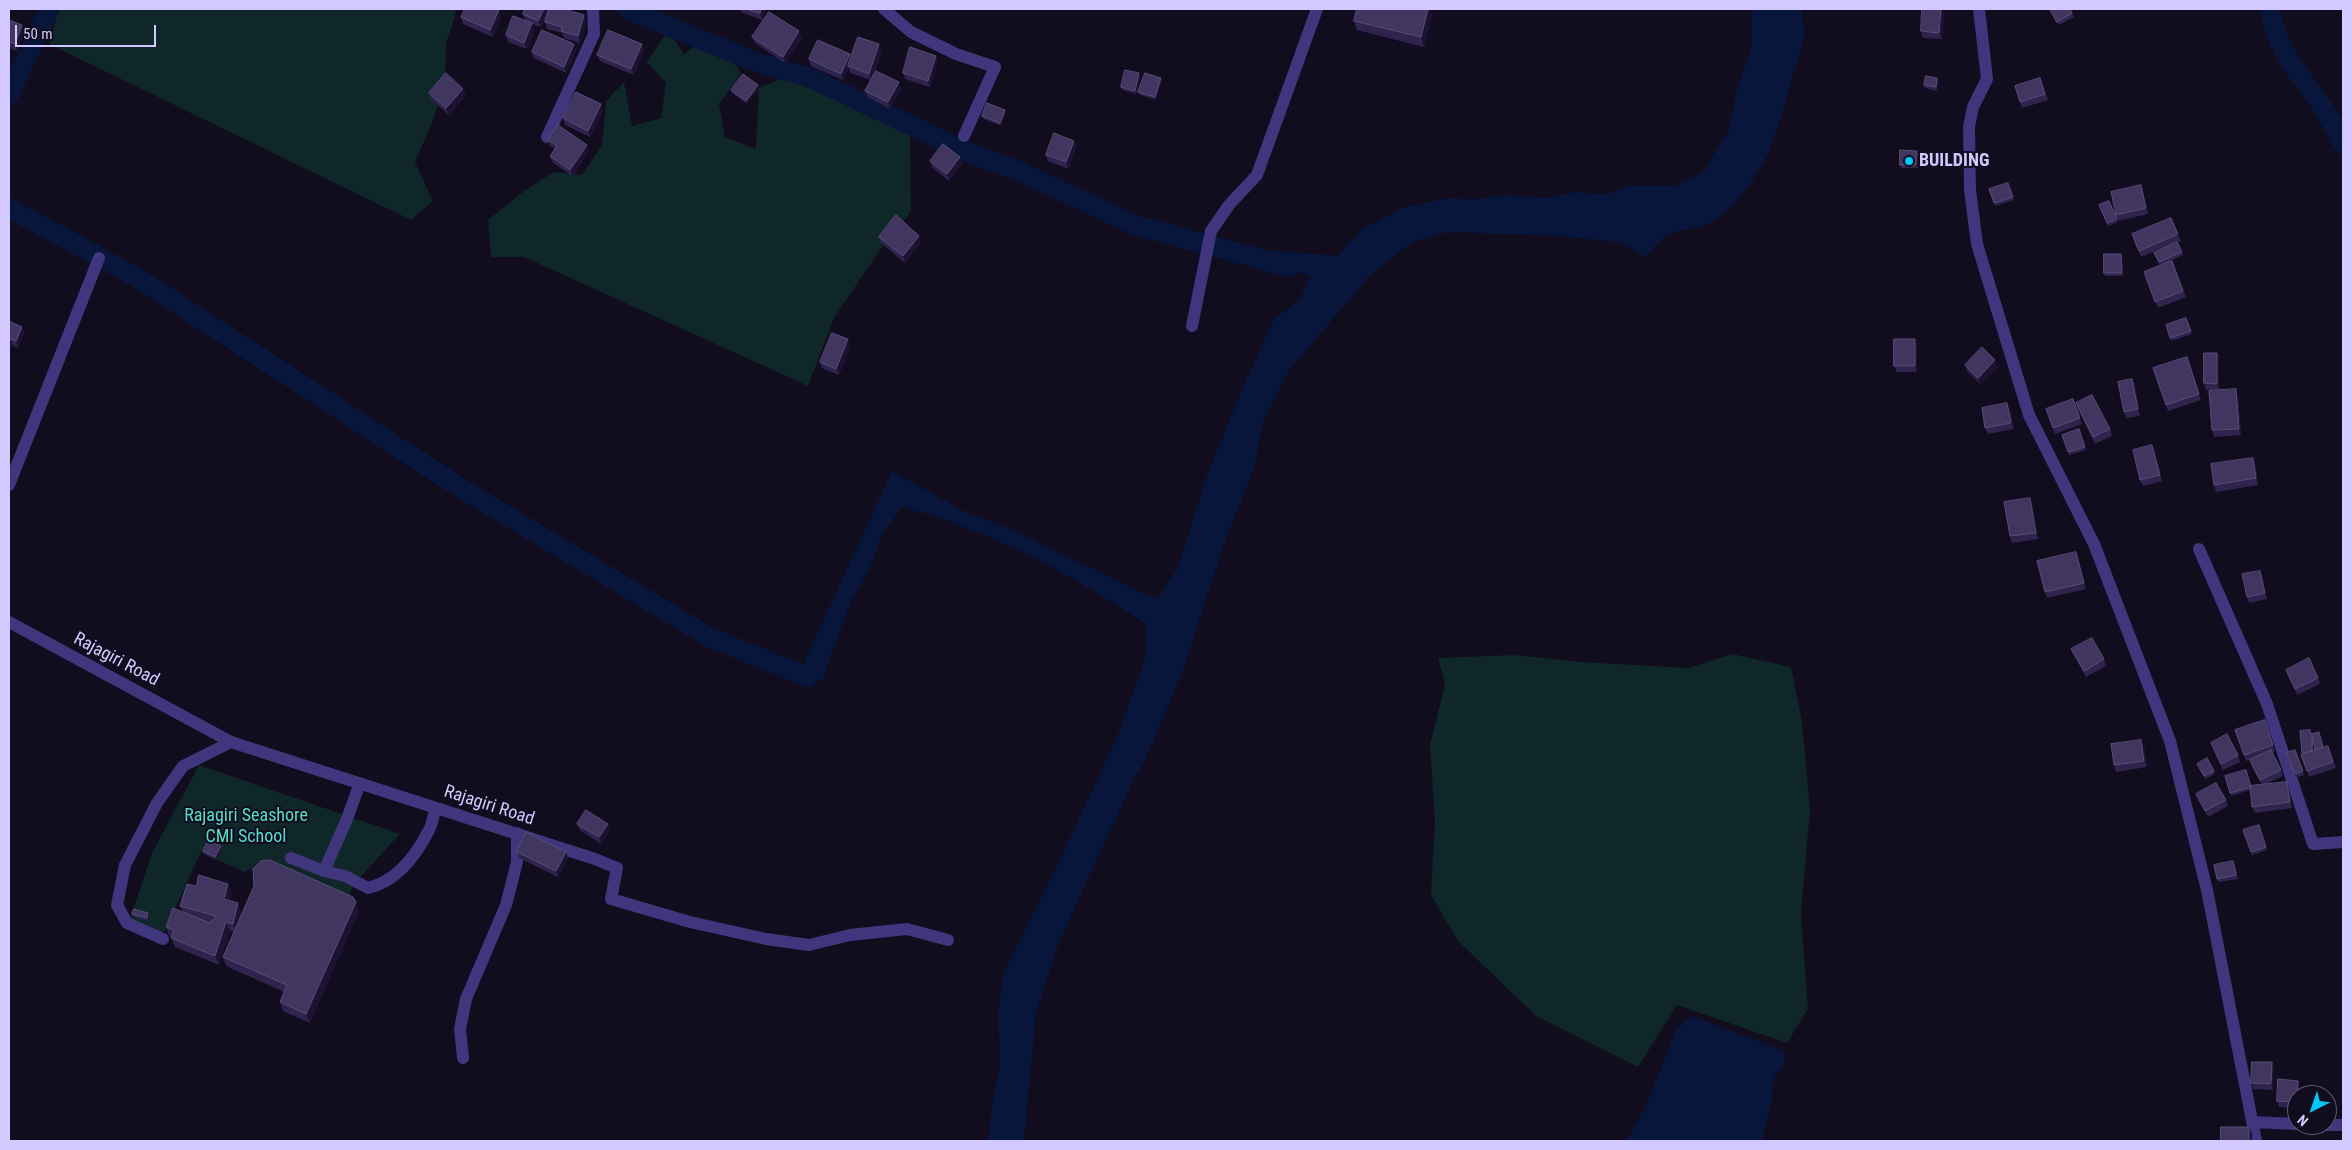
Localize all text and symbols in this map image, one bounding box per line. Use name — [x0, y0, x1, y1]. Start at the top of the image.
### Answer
scale bar — [18, 15, 159, 47]
text: 50 m — [23, 25, 53, 43]
place label: BUILDING — [1919, 150, 1989, 172]
marker: BUILDING — [1903, 155, 1915, 167]
street label: Rajagiri Road — [70, 628, 162, 692]
street label: Rajagiri Road — [441, 781, 537, 831]
park label: Rajagiri Seashore CMI School — [184, 805, 308, 848]
north arrow — [2287, 1085, 2337, 1135]
text: N — [2294, 1112, 2311, 1129]

